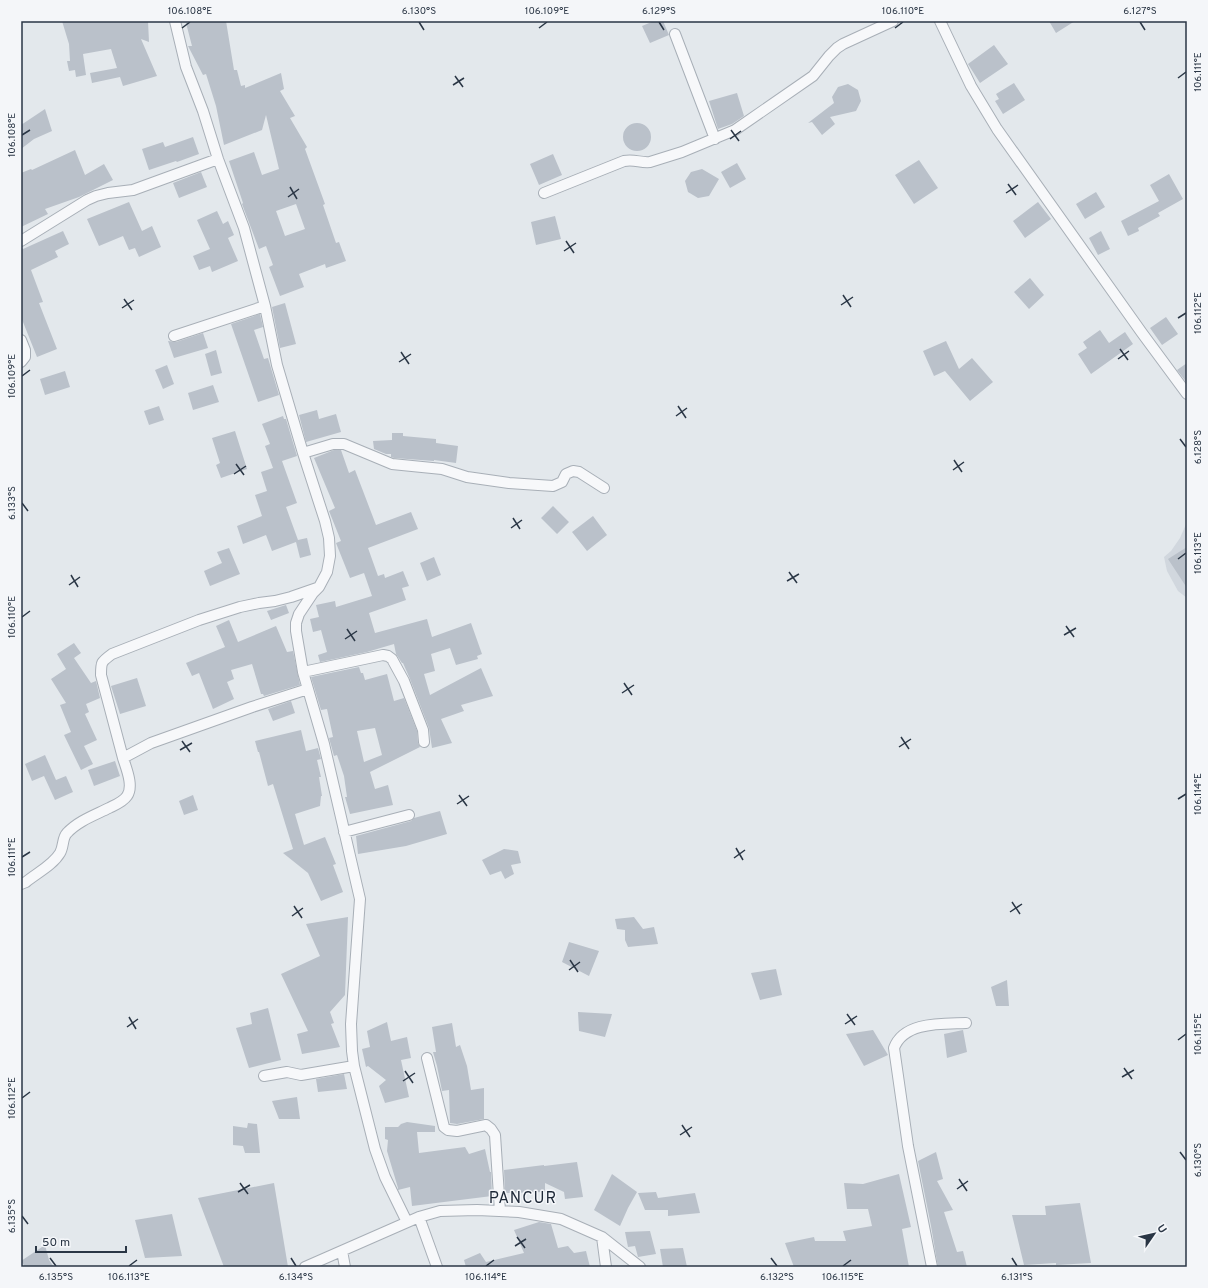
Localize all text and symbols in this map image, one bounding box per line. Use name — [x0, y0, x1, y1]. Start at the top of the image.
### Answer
text: 106.108°E — [168, 5, 212, 18]
text: 6.130°S — [402, 5, 436, 18]
text: 106.109°E — [525, 5, 569, 18]
text: 6.129°S — [642, 5, 676, 18]
text: 106.110°E — [882, 5, 924, 18]
text: 6.127°S — [1123, 5, 1157, 18]
text: 106.111°E — [1192, 52, 1205, 92]
text: 106.108°E — [6, 113, 19, 157]
text: 106.112°E — [1192, 292, 1205, 334]
text: 106.109°E — [6, 354, 19, 398]
text: 6.128°S — [1192, 430, 1205, 464]
text: 6.133°S — [6, 486, 19, 520]
text: 106.113°E — [1192, 532, 1205, 574]
text: 106.110°E — [6, 596, 19, 638]
text: 106.114°E — [1192, 773, 1205, 815]
text: 106.111°E — [6, 837, 19, 877]
text: 106.115°E — [1192, 1013, 1205, 1055]
text: 106.112°E — [6, 1077, 19, 1119]
text: 6.130°S — [1192, 1143, 1205, 1177]
district label: PANCUR — [489, 1189, 557, 1209]
text: 6.135°S — [6, 1199, 19, 1233]
north arrow — [1134, 1214, 1174, 1254]
text: U — [1153, 1222, 1169, 1236]
scale bar — [36, 1228, 126, 1254]
text: 50 m — [42, 1235, 70, 1251]
text: 6.135°S — [39, 1271, 73, 1284]
text: 106.113°E — [108, 1271, 150, 1284]
text: 6.134°S — [279, 1271, 313, 1284]
text: 106.114°E — [465, 1271, 507, 1284]
text: 6.132°S — [760, 1271, 794, 1284]
text: 106.115°E — [822, 1271, 864, 1284]
text: 6.131°S — [1001, 1271, 1033, 1284]

